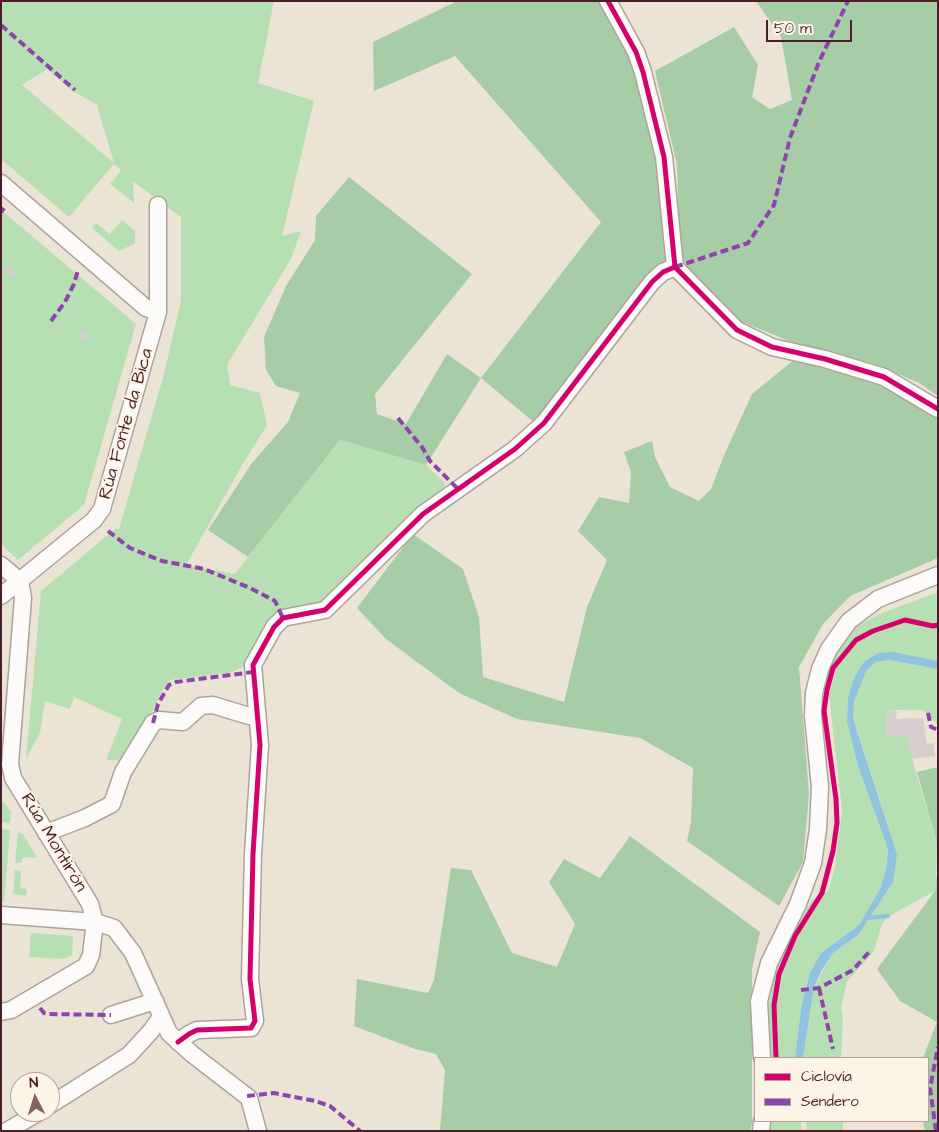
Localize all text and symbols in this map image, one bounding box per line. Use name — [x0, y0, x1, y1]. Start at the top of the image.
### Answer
scale bar — [769, 10, 855, 42]
text: 50 m — [774, 18, 812, 39]
street label: Rúa Fonte da Bica — [95, 346, 159, 502]
street label: Rúa Montirón — [15, 790, 91, 896]
legend — [754, 1057, 929, 1122]
text: Ciclovía — [801, 1066, 852, 1087]
north arrow — [10, 1072, 60, 1122]
text: N — [29, 1073, 39, 1093]
text: Sendero — [801, 1091, 859, 1112]

